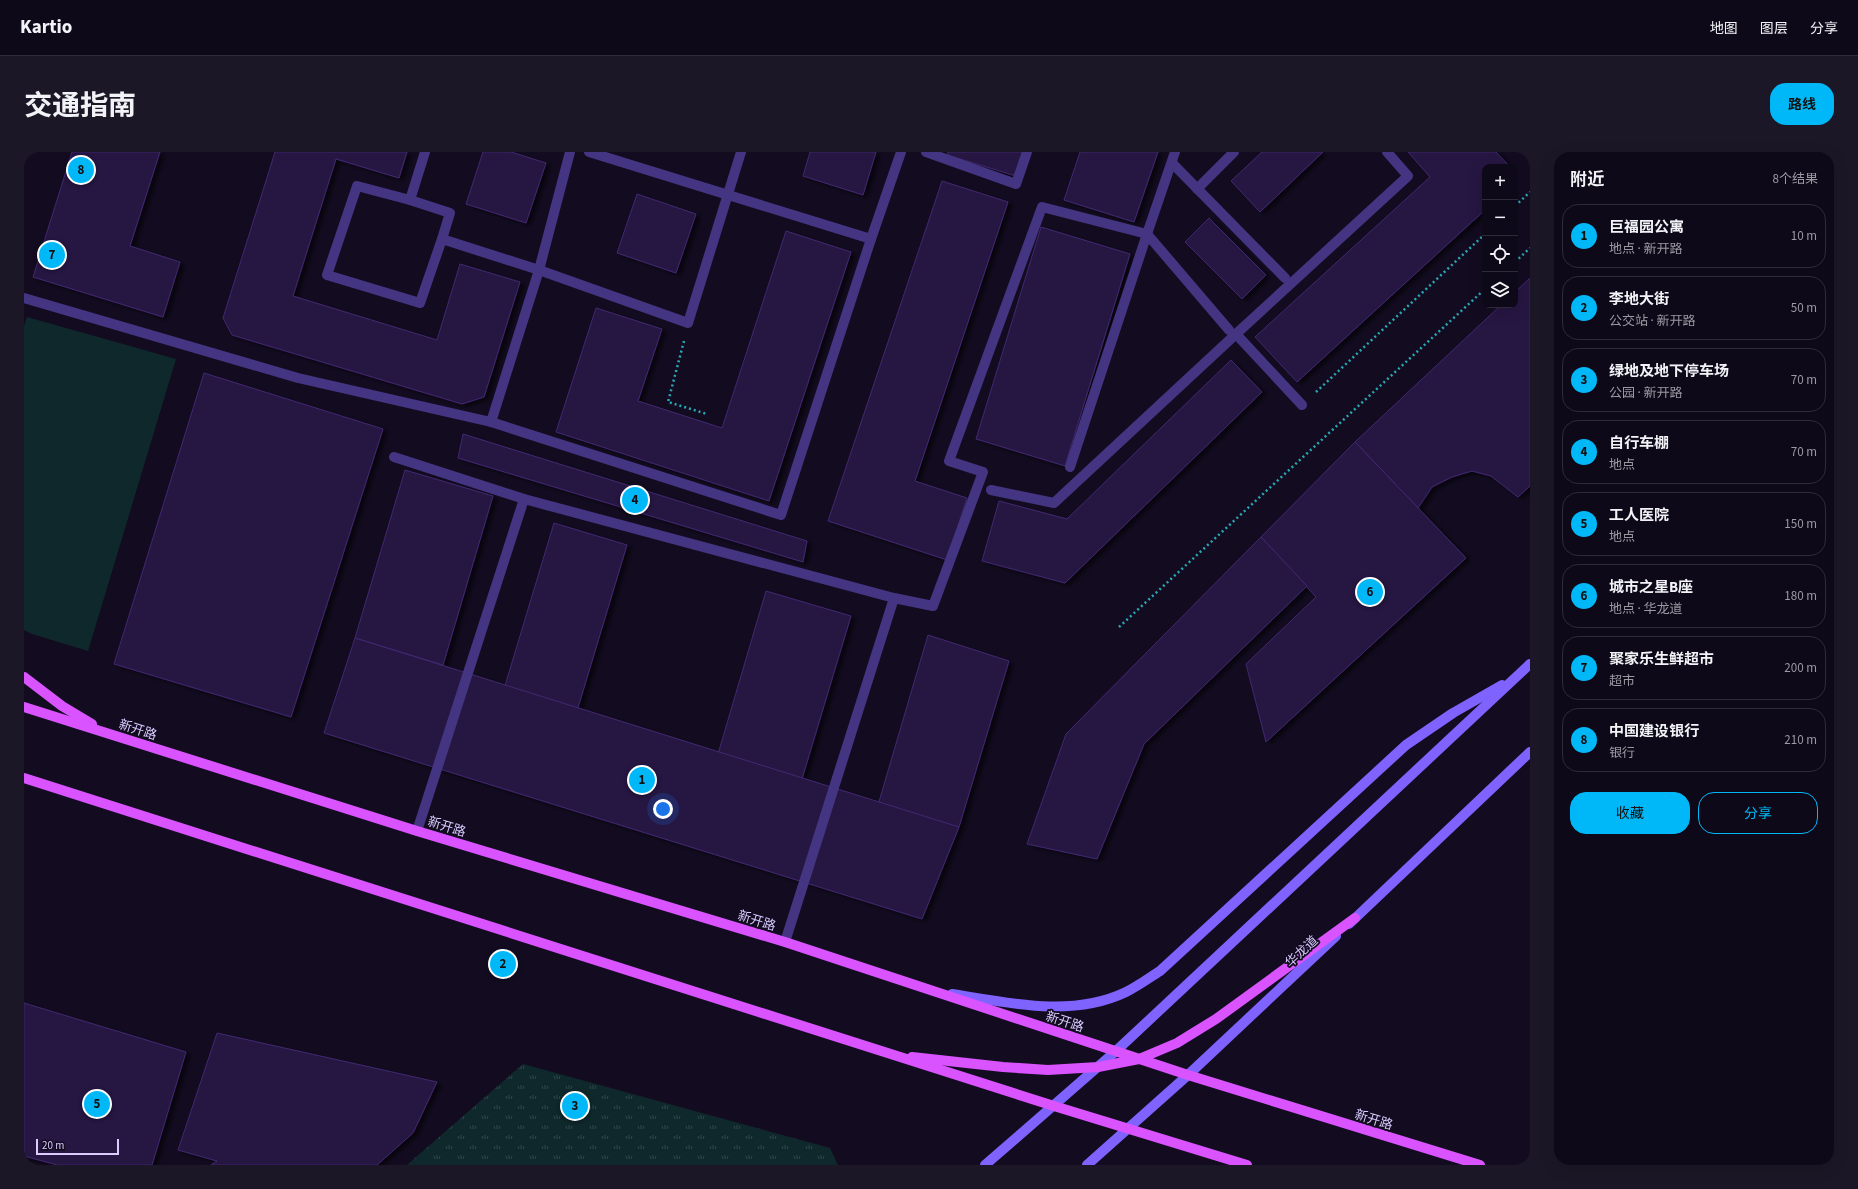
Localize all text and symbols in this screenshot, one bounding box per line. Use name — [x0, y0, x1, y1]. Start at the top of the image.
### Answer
text: Kartio — [20, 14, 72, 41]
text: 地图 — [1710, 19, 1738, 39]
text: 图层 — [1760, 19, 1788, 39]
text: 分享 — [1810, 19, 1838, 39]
button: 路线 — [1770, 83, 1834, 125]
text: 交通指南 — [24, 86, 136, 126]
pin: 8 — [68, 155, 94, 185]
map controls — [1482, 164, 1518, 308]
button: + — [1482, 164, 1518, 200]
text: 附近 — [1570, 168, 1604, 192]
text: 8个结果 — [1773, 170, 1818, 188]
button: − — [1482, 200, 1518, 236]
text: 巨福园公寓 — [1609, 217, 1684, 238]
text: 1 — [1581, 227, 1587, 245]
text: 10 m — [1791, 227, 1817, 245]
button: locate — [1482, 236, 1518, 272]
pin: 7 — [39, 240, 65, 270]
text: 地点 · 新开路 — [1609, 240, 1682, 258]
button: layers — [1482, 272, 1518, 308]
text: 李地大街 — [1609, 289, 1669, 310]
text: 2 — [1581, 299, 1587, 317]
text: 50 m — [1791, 299, 1817, 317]
text: 公交站 · 新开路 — [1609, 312, 1695, 330]
text: 绿地及地下停车场 — [1609, 361, 1729, 382]
text: 3 — [1581, 371, 1587, 389]
text: 70 m — [1791, 371, 1817, 389]
text: 公园 · 新开路 — [1609, 384, 1682, 402]
text: 自行车棚 — [1609, 433, 1669, 454]
text: 4 — [1581, 443, 1587, 461]
text: 70 m — [1791, 443, 1817, 461]
text: 地点 — [1609, 456, 1635, 474]
pin: 4 — [622, 485, 648, 515]
text: 工人医院 — [1609, 505, 1669, 526]
text: 5 — [1581, 515, 1587, 533]
text: 150 m — [1784, 515, 1817, 533]
text: 地点 — [1609, 528, 1635, 546]
pin: 6 — [1357, 577, 1383, 607]
text: 城市之星B座 — [1609, 577, 1693, 598]
text: 6 — [1581, 587, 1587, 605]
text: 180 m — [1784, 587, 1817, 605]
text: 地点 · 华龙道 — [1609, 600, 1682, 618]
text: 聚家乐生鲜超市 — [1609, 649, 1714, 670]
text: 7 — [1581, 659, 1587, 677]
text: 200 m — [1784, 659, 1817, 677]
text: 超市 — [1609, 672, 1635, 690]
street label: 新开路 — [116, 715, 159, 745]
text: 中国建设银行 — [1609, 721, 1699, 742]
text: 8 — [1581, 731, 1587, 749]
text: 210 m — [1784, 731, 1817, 749]
text: 银行 — [1609, 744, 1635, 762]
pin: 1 — [629, 765, 655, 795]
button: 收藏 — [1570, 792, 1690, 834]
button: 分享 — [1698, 792, 1818, 834]
your location — [653, 799, 673, 819]
street label: 新开路 — [425, 813, 468, 841]
street label: 新开路 — [735, 907, 778, 935]
street label: 华龙道 — [1281, 932, 1322, 972]
pin: 2 — [490, 949, 516, 979]
street label: 新开路 — [1043, 1007, 1086, 1037]
pin: 5 — [84, 1089, 110, 1119]
pin: 3 — [562, 1091, 588, 1121]
street label: 新开路 — [1352, 1106, 1395, 1134]
scale bar — [36, 1137, 119, 1156]
text: 20 m — [42, 1138, 64, 1153]

